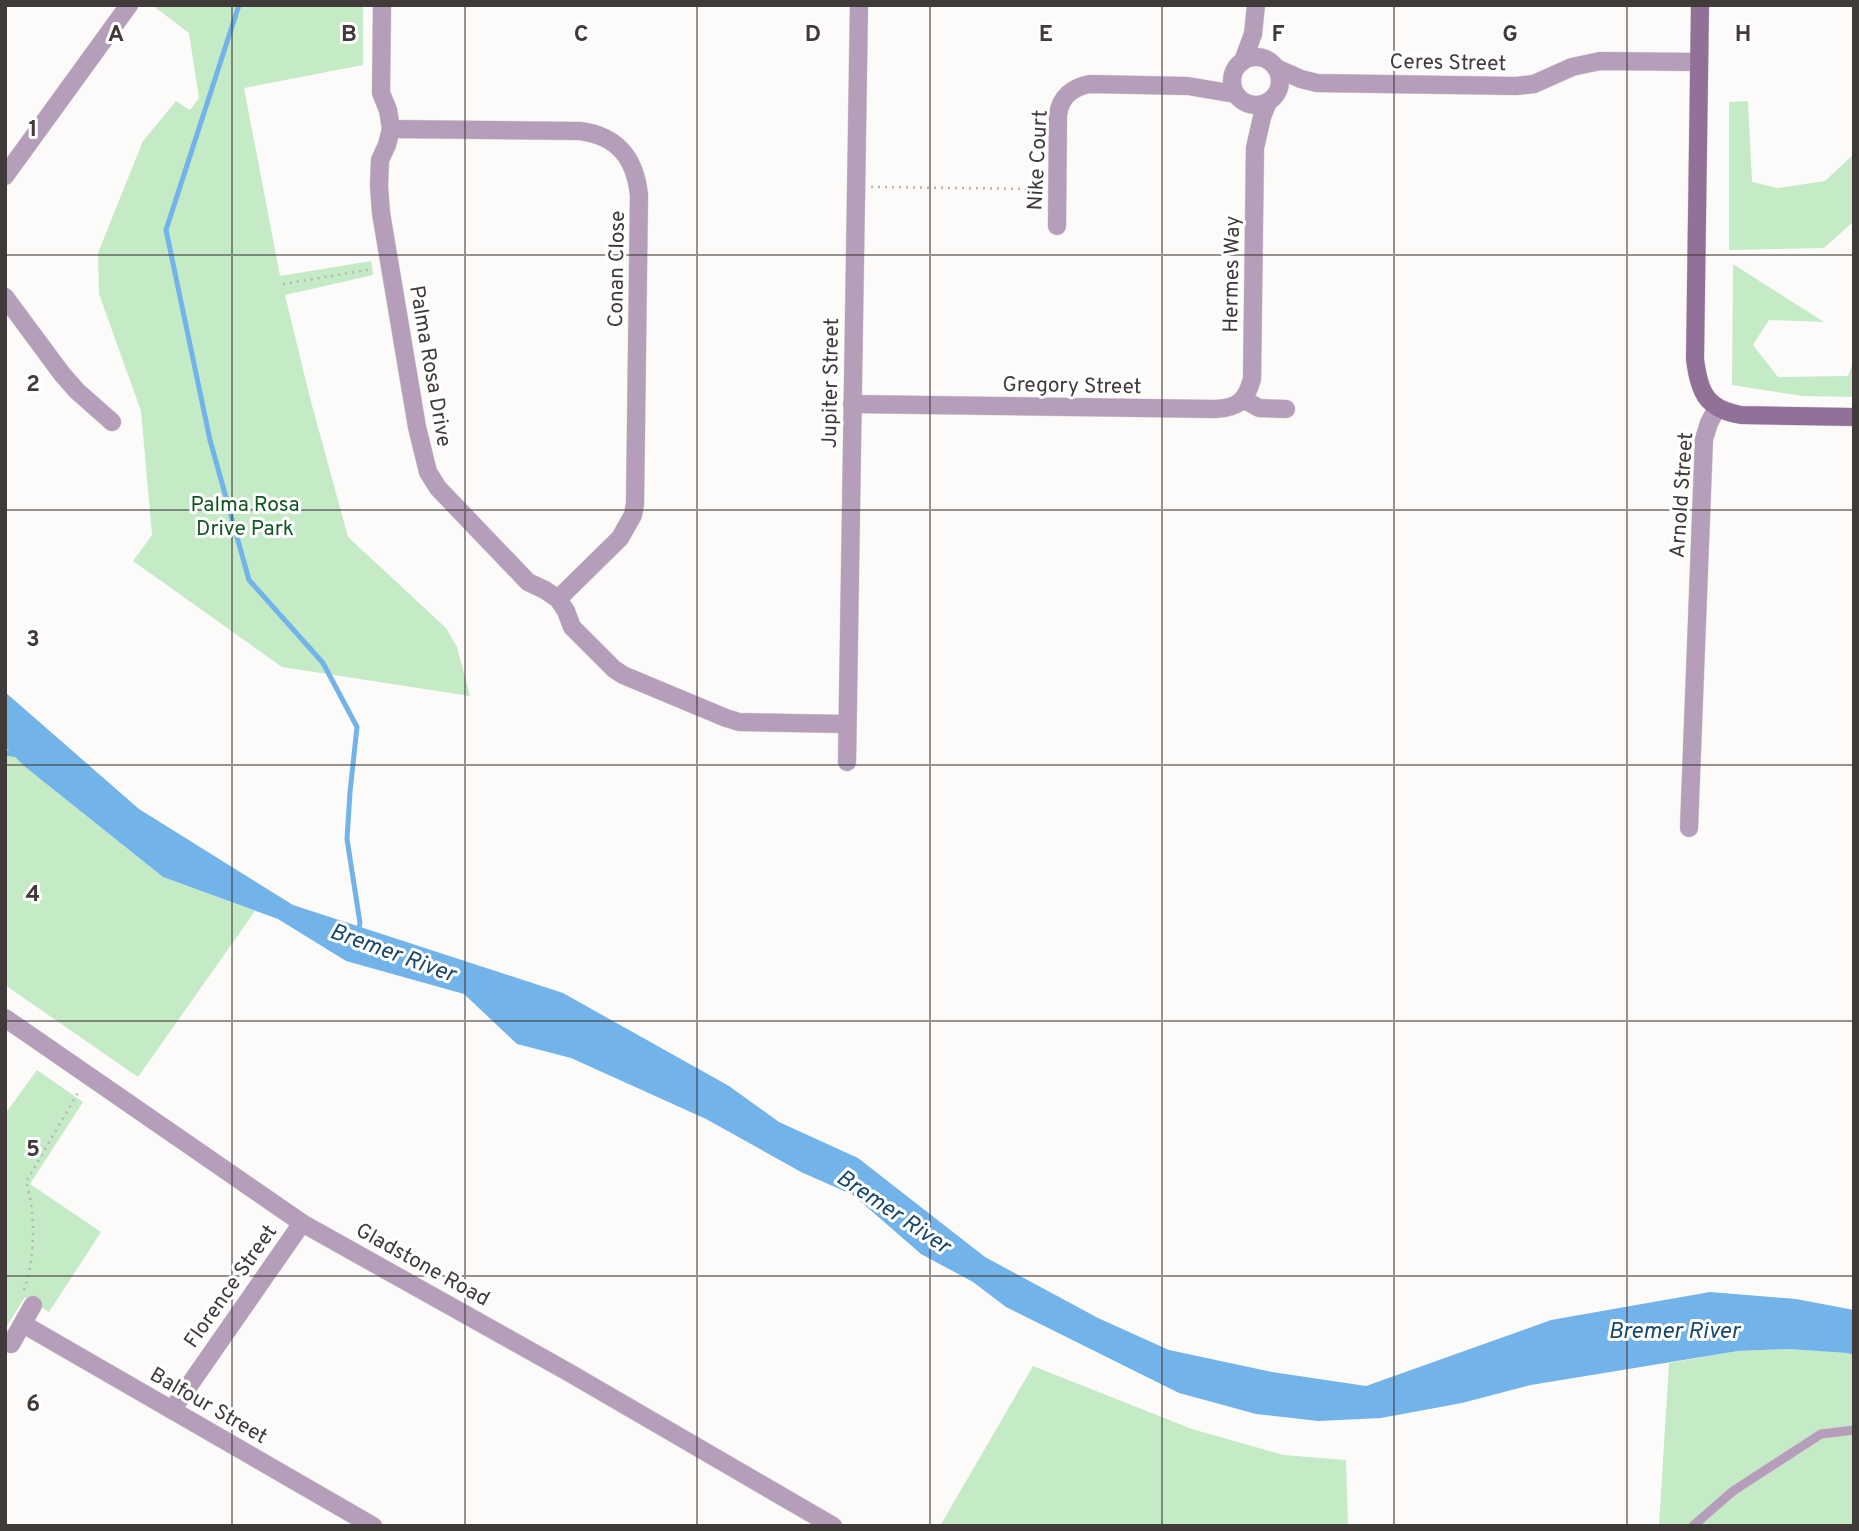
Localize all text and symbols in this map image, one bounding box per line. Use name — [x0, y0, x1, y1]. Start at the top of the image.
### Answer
text: A — [108, 21, 124, 50]
text: B — [341, 21, 357, 50]
text: C — [574, 21, 588, 50]
text: D — [805, 21, 821, 50]
text: E — [1039, 21, 1053, 50]
text: F — [1271, 21, 1285, 50]
text: G — [1502, 21, 1518, 50]
text: H — [1735, 21, 1751, 50]
street label: Ceres Street — [1389, 49, 1506, 78]
street label: Nike Court — [1022, 109, 1055, 211]
text: 1 — [28, 116, 38, 145]
street label: Conan Close — [603, 210, 632, 328]
street label: Hermes Way — [1218, 215, 1247, 333]
street label: Palma Rosa Drive — [402, 283, 457, 449]
street label: Jupiter Street — [817, 317, 846, 449]
text: 2 — [26, 371, 40, 400]
street label: Gregory Street — [1002, 372, 1142, 401]
street label: Arnold Street — [1665, 431, 1700, 559]
park label: Palma Rosa Drive Park — [191, 492, 299, 543]
text: 3 — [26, 626, 40, 655]
text: 4 — [26, 881, 40, 910]
water label: Bremer River — [325, 918, 461, 991]
text: 5 — [26, 1136, 40, 1165]
water label: Bremer River — [830, 1164, 957, 1263]
street label: Gladstone Road — [351, 1217, 494, 1313]
street label: Florence Street — [179, 1220, 284, 1354]
water label: Bremer River — [1608, 1318, 1742, 1347]
street label: Balfour Street — [145, 1362, 272, 1451]
text: 6 — [26, 1391, 40, 1420]

